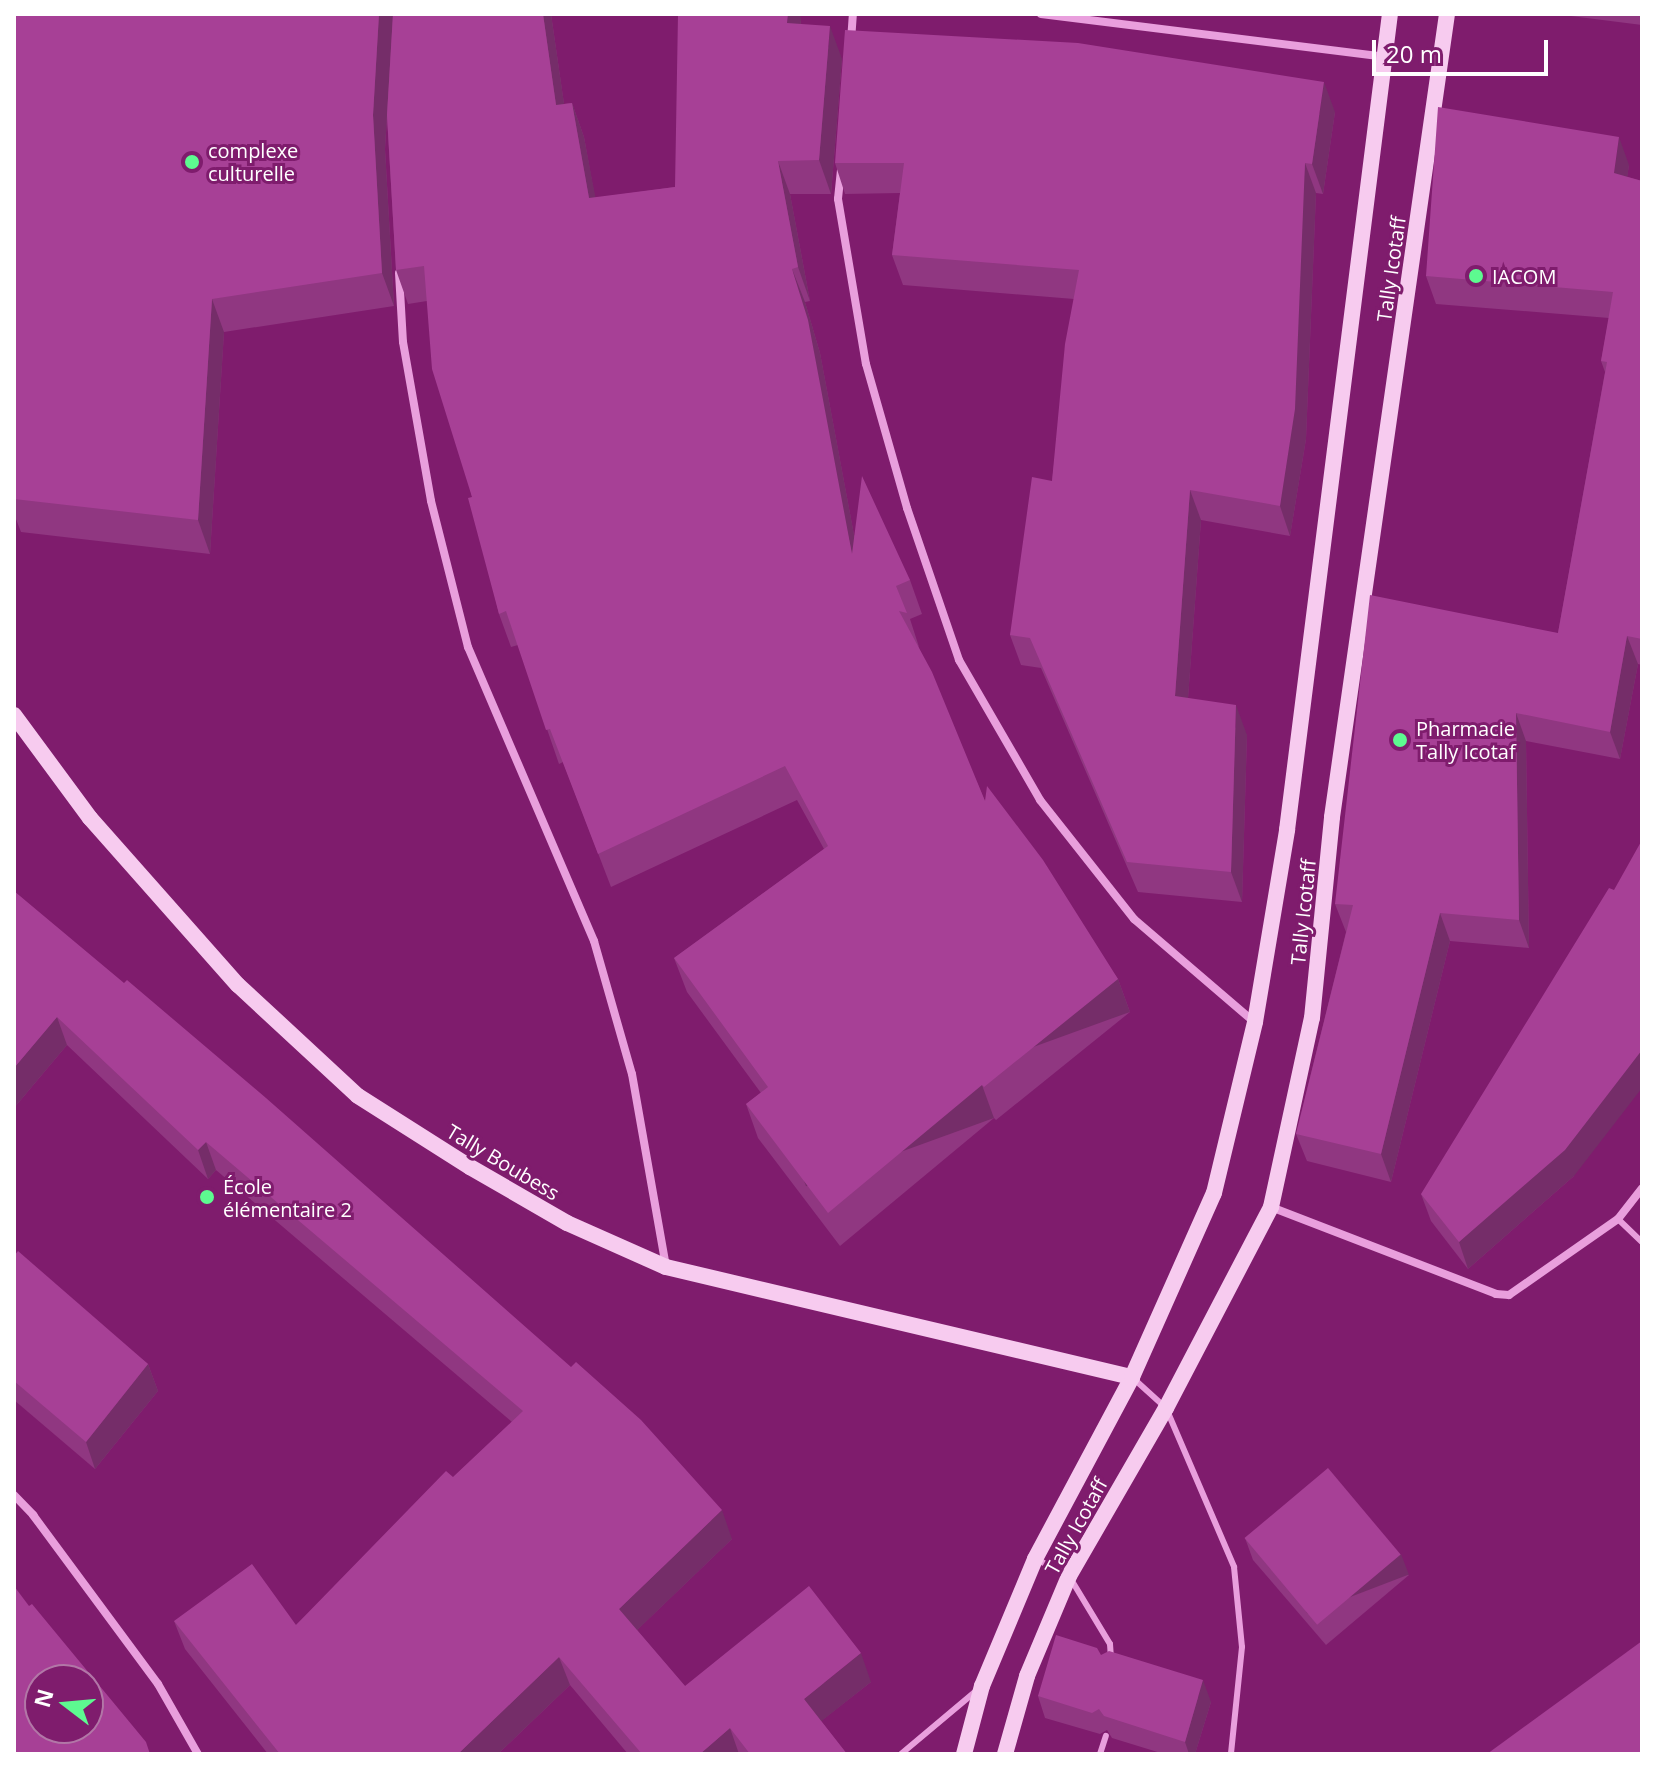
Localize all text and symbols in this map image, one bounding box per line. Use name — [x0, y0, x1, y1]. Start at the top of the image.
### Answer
scale bar — [1376, 24, 1552, 74]
text: 20 m — [1386, 37, 1442, 70]
place label: complexe culturelle — [208, 138, 298, 185]
marker: complexe culturelle — [183, 153, 201, 171]
street label: Tally Icotaff — [1372, 215, 1410, 323]
place label: IACOM — [1492, 264, 1556, 288]
marker: IACOM — [1467, 267, 1485, 285]
place label: Pharmacie Tally Icotaf — [1416, 716, 1516, 763]
marker: Pharmacie Tally Icotaf — [1391, 731, 1409, 749]
street label: Tally Icotaff — [1286, 858, 1320, 966]
street label: Tally Boubess — [442, 1119, 564, 1205]
place label: École élémentaire 2 — [223, 1174, 352, 1221]
marker: École élémentaire 2 — [198, 1188, 216, 1206]
street label: Tally Icotaff — [1040, 1474, 1112, 1578]
north arrow — [24, 1664, 104, 1744]
text: N — [26, 1685, 60, 1711]

